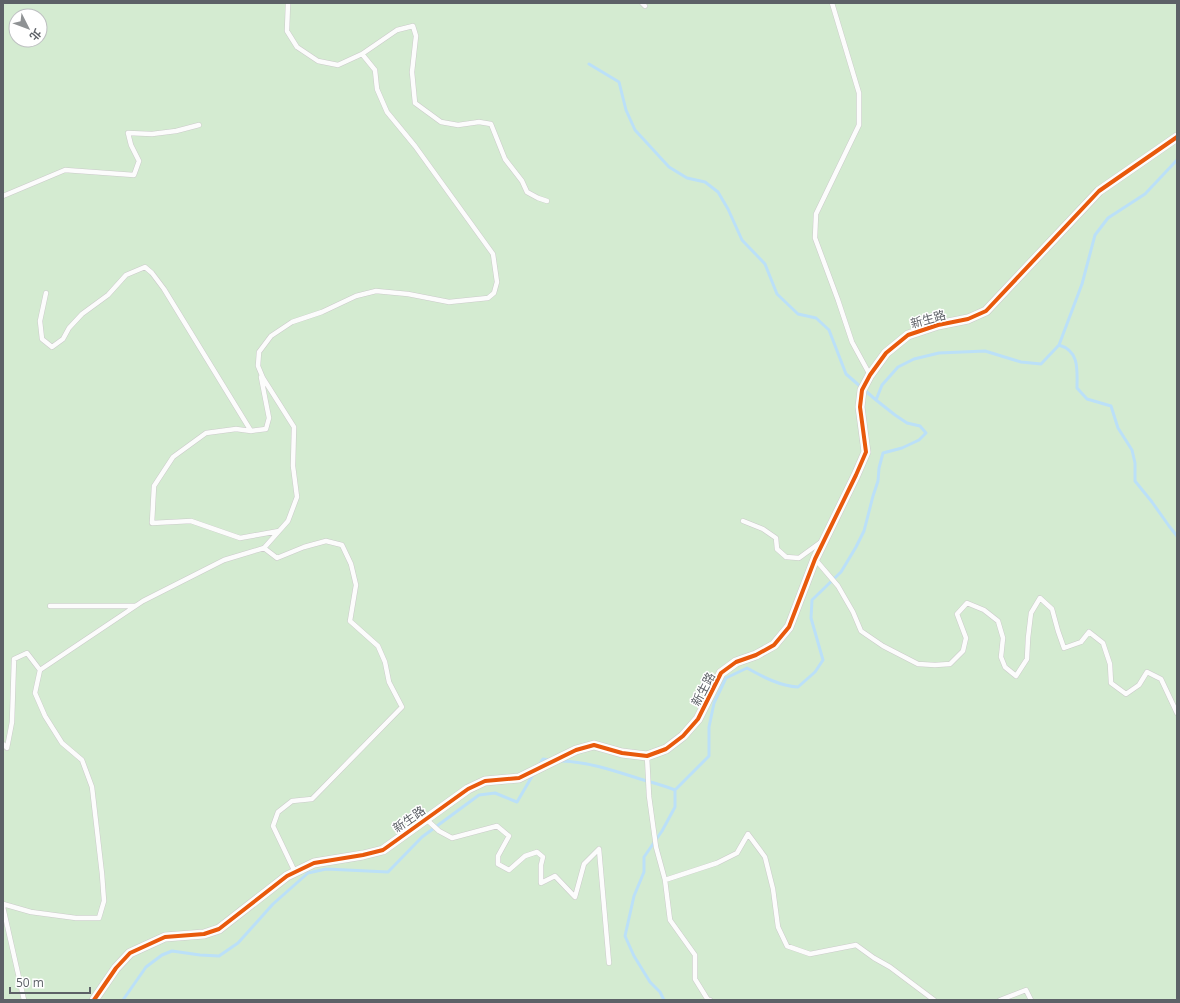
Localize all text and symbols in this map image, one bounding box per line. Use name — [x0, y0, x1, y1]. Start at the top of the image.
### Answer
north arrow — [8, 8, 48, 48]
text: 北 — [27, 26, 45, 44]
street label: 新生路 — [908, 306, 948, 332]
street label: 新生路 — [687, 669, 719, 709]
street label: 新生路 — [389, 802, 429, 836]
scale bar — [10, 969, 90, 995]
text: 50 m — [16, 974, 44, 991]

